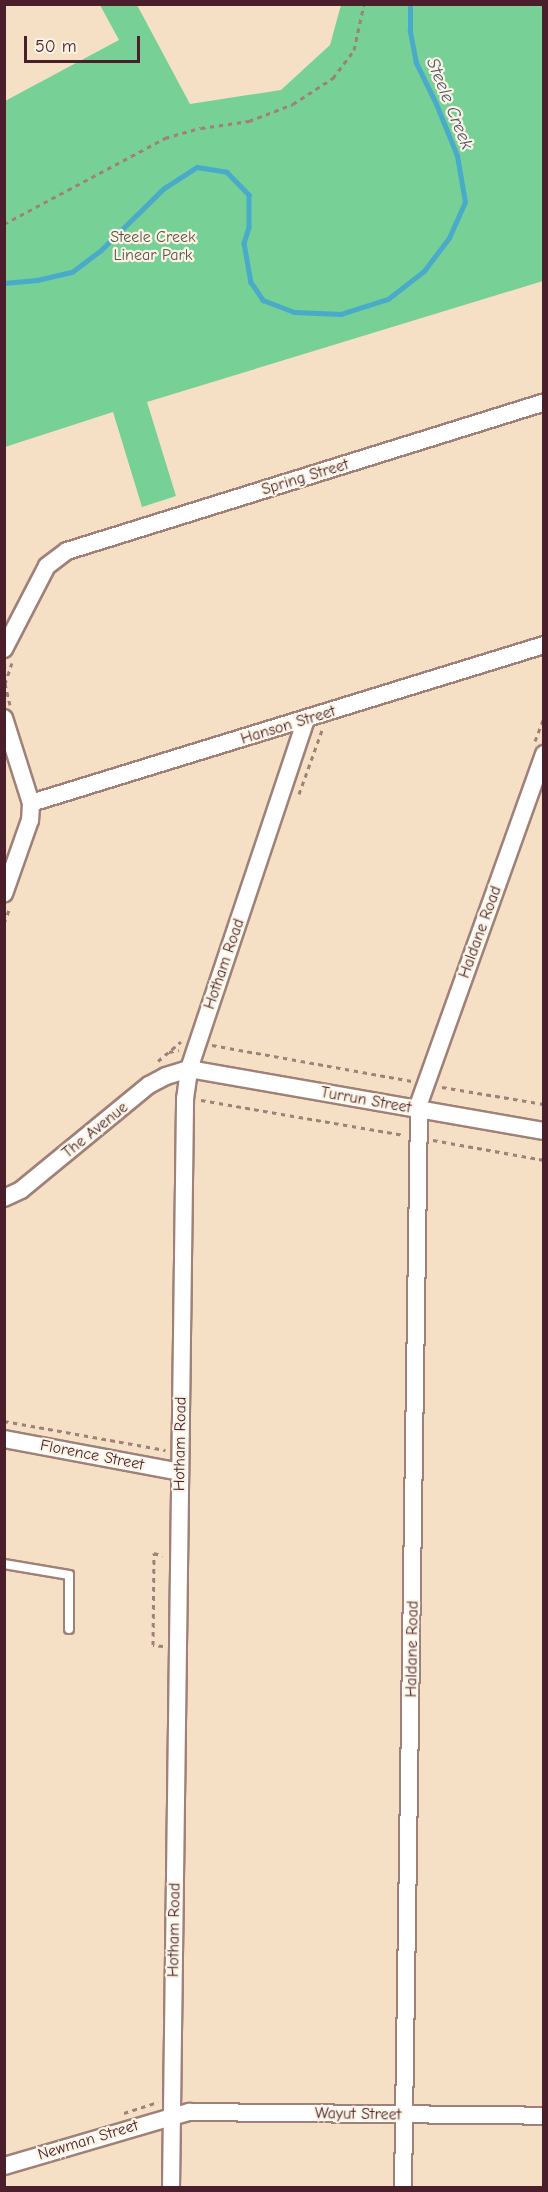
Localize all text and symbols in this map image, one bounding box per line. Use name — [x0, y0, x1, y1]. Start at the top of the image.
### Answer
scale bar — [27, 24, 142, 62]
text: 50 m — [35, 36, 77, 57]
water label: Steele Creek — [421, 55, 477, 153]
park label: Steele Creek Linear Park — [110, 227, 196, 265]
street label: Spring Street — [259, 455, 351, 499]
street label: Hanson Street — [238, 701, 338, 749]
street label: Haldane Road — [454, 883, 506, 981]
street label: Hotham Road — [200, 916, 248, 1012]
street label: Turrun Street — [319, 1083, 413, 1117]
street label: The Avenue — [58, 1098, 132, 1162]
street label: Hotham Road — [170, 1397, 190, 1491]
street label: Florence Street — [39, 1436, 145, 1474]
street label: Haldane Road — [402, 1600, 422, 1698]
street label: Hotham Road — [164, 1883, 184, 1977]
street label: Wayut Street — [315, 2104, 401, 2124]
street label: Newman Street — [36, 2116, 140, 2164]

